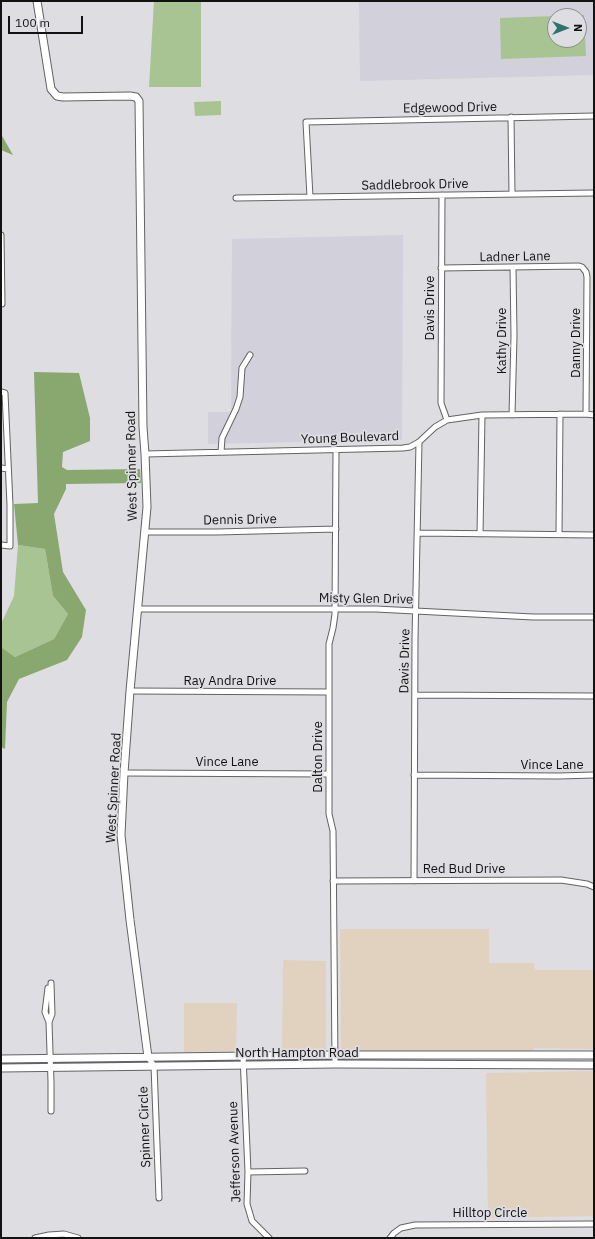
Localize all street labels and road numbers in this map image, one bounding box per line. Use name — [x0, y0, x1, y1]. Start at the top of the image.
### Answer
street label: Edgewood Drive — [403, 99, 497, 117]
street label: Saddlebrook Drive — [361, 176, 469, 194]
street label: Ladner Lane — [479, 249, 551, 265]
street label: Davis Drive — [422, 276, 438, 340]
street label: Kathy Drive — [494, 308, 510, 374]
street label: Danny Drive — [568, 308, 584, 378]
street label: West Spinner Road — [123, 411, 141, 521]
street label: Young Boulevard — [301, 428, 399, 448]
street label: Dennis Drive — [203, 512, 277, 528]
street label: Misty Glen Drive — [319, 590, 413, 608]
street label: Davis Drive — [397, 628, 413, 694]
street label: Ray Andra Drive — [184, 673, 276, 689]
street label: Dalton Drive — [310, 721, 326, 793]
street label: West Spinner Road — [103, 732, 125, 844]
street label: Vince Lane — [195, 754, 259, 770]
street label: Vince Lane — [520, 757, 584, 773]
street label: Red Bud Drive — [423, 861, 505, 877]
street label: North Hampton Road — [235, 1045, 359, 1061]
street label: Spinner Circle — [136, 1086, 154, 1168]
street label: Jefferson Avenue — [225, 1101, 245, 1203]
street label: Hilltop Circle — [452, 1205, 528, 1221]

